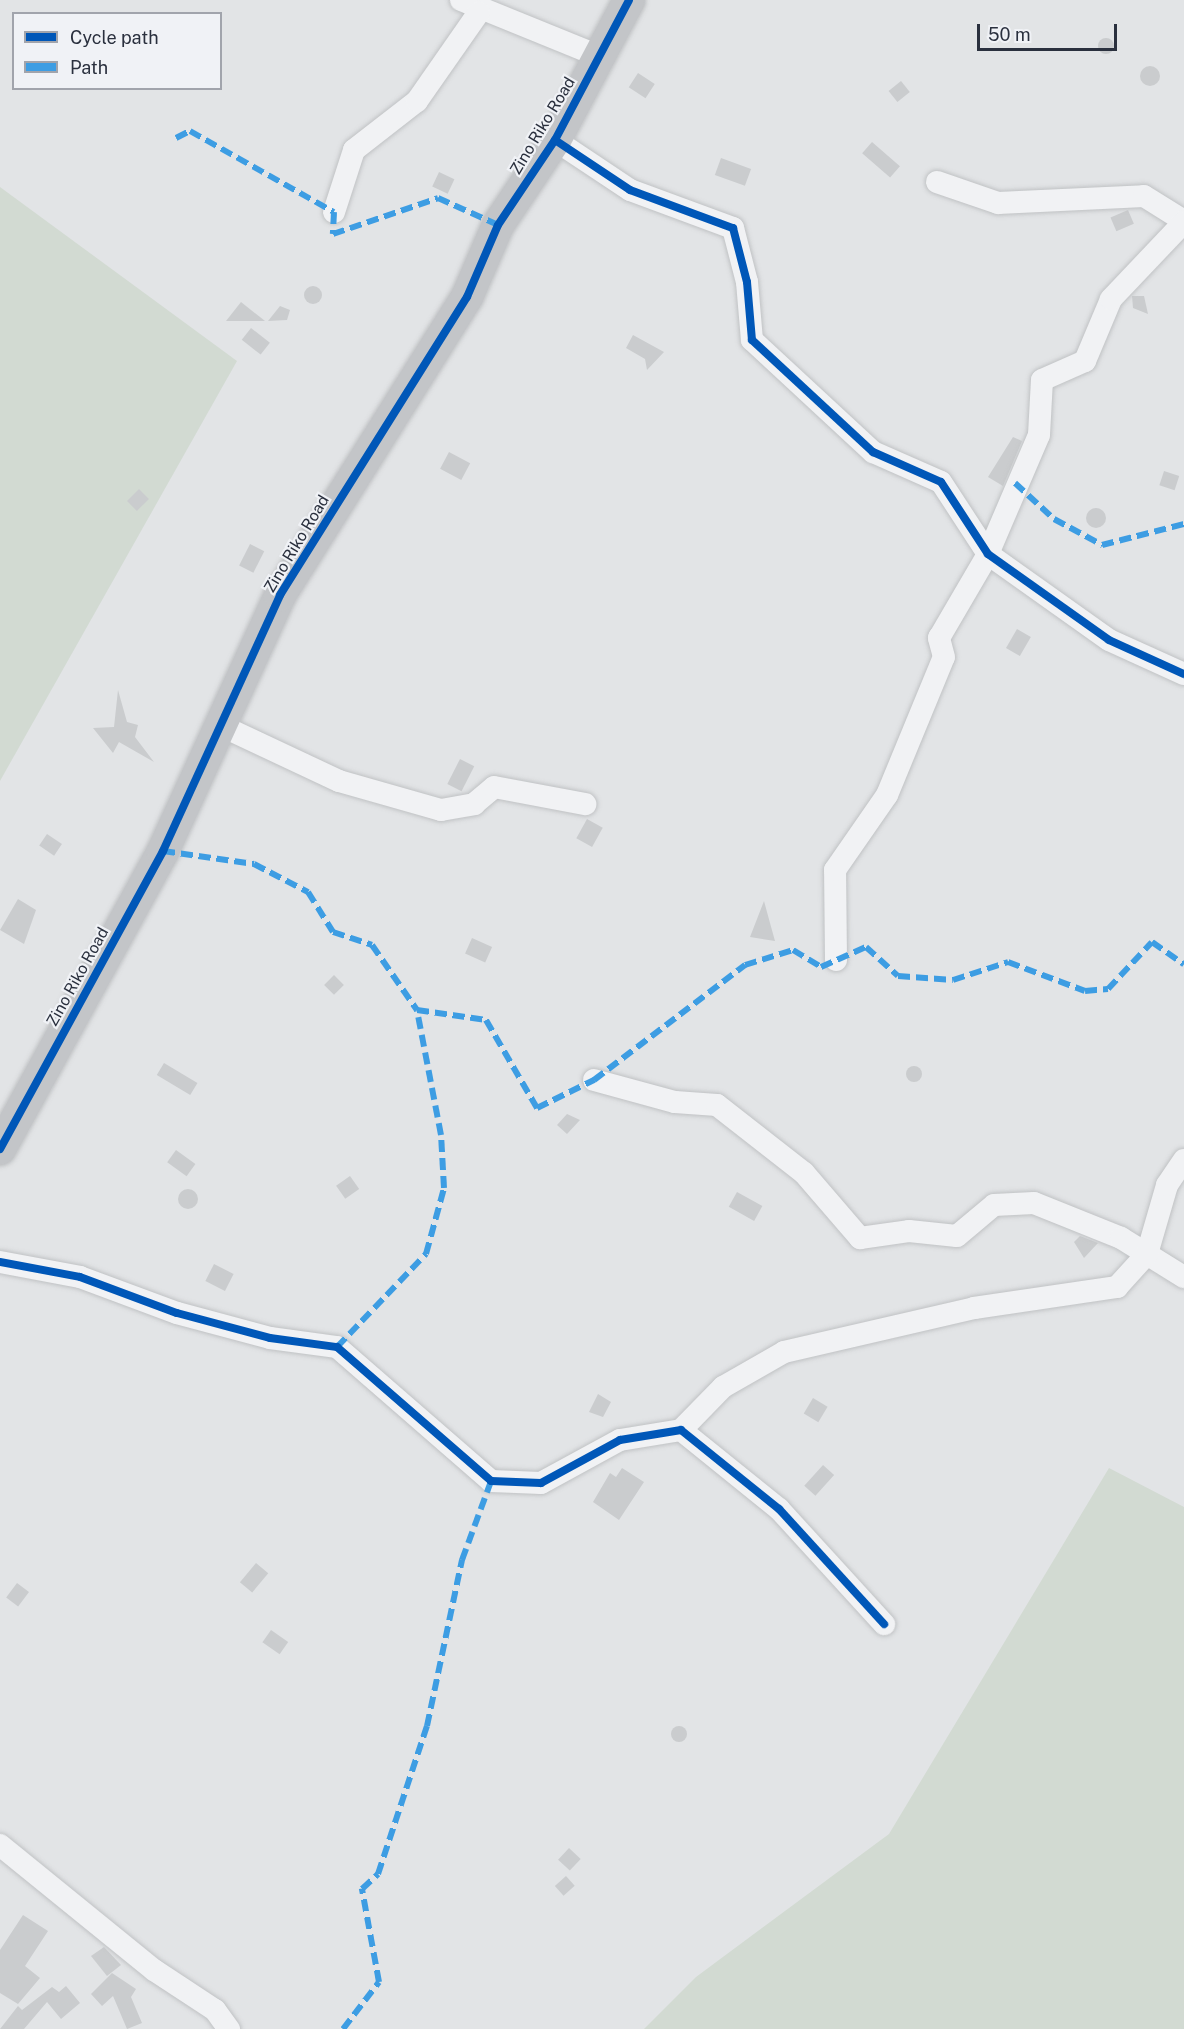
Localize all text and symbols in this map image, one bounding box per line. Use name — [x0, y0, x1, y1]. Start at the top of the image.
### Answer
legend — [12, 12, 222, 90]
scale bar — [980, 12, 1120, 50]
text: 50 m — [988, 24, 1031, 45]
text: Cycle path — [70, 27, 159, 48]
text: Path — [70, 57, 108, 78]
street label: Zino Riko Road — [506, 74, 580, 178]
street label: Zino Riko Road — [260, 492, 334, 596]
street label: Zino Riko Road — [43, 924, 113, 1030]

